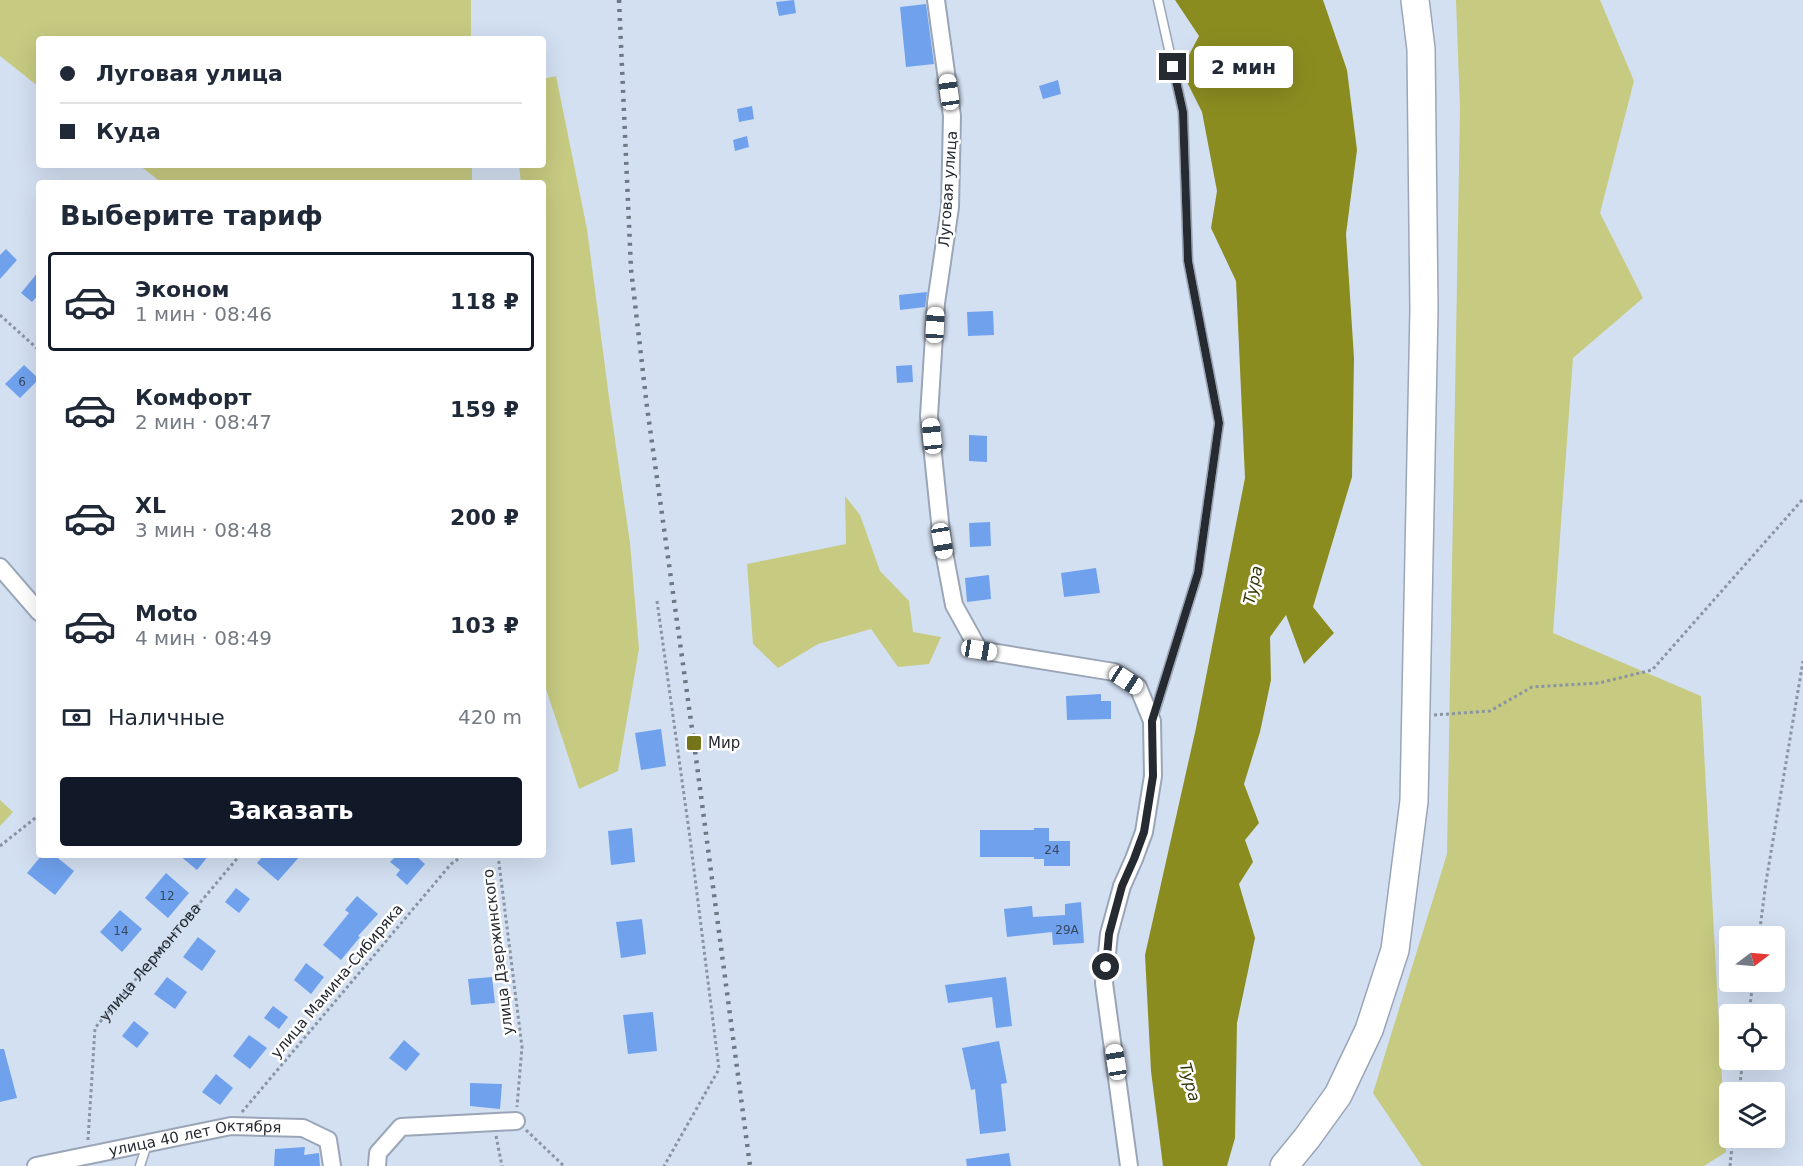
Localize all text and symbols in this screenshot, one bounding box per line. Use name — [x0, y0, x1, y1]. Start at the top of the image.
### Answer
callout: 2 мин — [1194, 46, 1293, 88]
route end — [1159, 53, 1186, 80]
text: 2 мин — [1211, 55, 1276, 79]
text: Луговая улица — [96, 61, 283, 86]
car — [938, 73, 960, 111]
text: Куда — [96, 119, 161, 144]
street label: Луговая улица — [935, 130, 961, 248]
text: Выберите тариф — [60, 200, 323, 231]
icon: car — [63, 275, 117, 329]
text: Эконом — [135, 277, 230, 302]
text: 118 ₽ — [450, 289, 519, 314]
text: 1 мин · 08:46 — [135, 302, 272, 326]
car — [925, 307, 945, 343]
house number: 6 — [18, 375, 26, 389]
icon: car — [63, 383, 117, 437]
text: Комфорт — [135, 385, 252, 410]
text: 159 ₽ — [450, 397, 519, 422]
text: 2 мин · 08:47 — [135, 410, 272, 434]
car — [921, 417, 943, 455]
icon: car — [63, 491, 117, 545]
text: XL — [135, 493, 166, 518]
text: 200 ₽ — [450, 505, 519, 530]
text: 3 мин · 08:48 — [135, 518, 272, 542]
car — [930, 522, 954, 560]
water label: Тура — [1239, 564, 1267, 606]
icon: car — [63, 599, 117, 653]
text: Moto — [135, 601, 198, 626]
text: 103 ₽ — [450, 613, 519, 638]
text: 4 мин · 08:49 — [135, 626, 272, 650]
car — [960, 638, 998, 662]
car — [1106, 663, 1146, 697]
icon: cash — [60, 701, 93, 734]
text: Наличные — [108, 705, 225, 730]
text: 420 m — [458, 705, 522, 729]
marker: Мир — [685, 734, 703, 752]
place label: Мир — [708, 734, 740, 752]
button: Заказать — [60, 777, 522, 846]
house number: 24 — [1044, 843, 1060, 857]
street label: улица Дзержинского — [479, 868, 517, 1036]
house number: 12 — [159, 889, 175, 903]
street label: улица Лермонтова — [95, 899, 205, 1025]
street label: улица Мамина-Сибиряка — [267, 900, 407, 1062]
house number: 29А — [1055, 923, 1080, 937]
house number: 14 — [113, 924, 129, 938]
north arrow — [1719, 926, 1785, 992]
map controls — [1719, 926, 1785, 1148]
route start — [1092, 953, 1119, 980]
button: locate — [1719, 1004, 1785, 1070]
car — [1104, 1043, 1128, 1081]
water label: Тура — [1176, 1061, 1204, 1103]
button: layers — [1719, 1082, 1785, 1148]
street label: улица 40 лет Октября — [107, 1117, 282, 1160]

